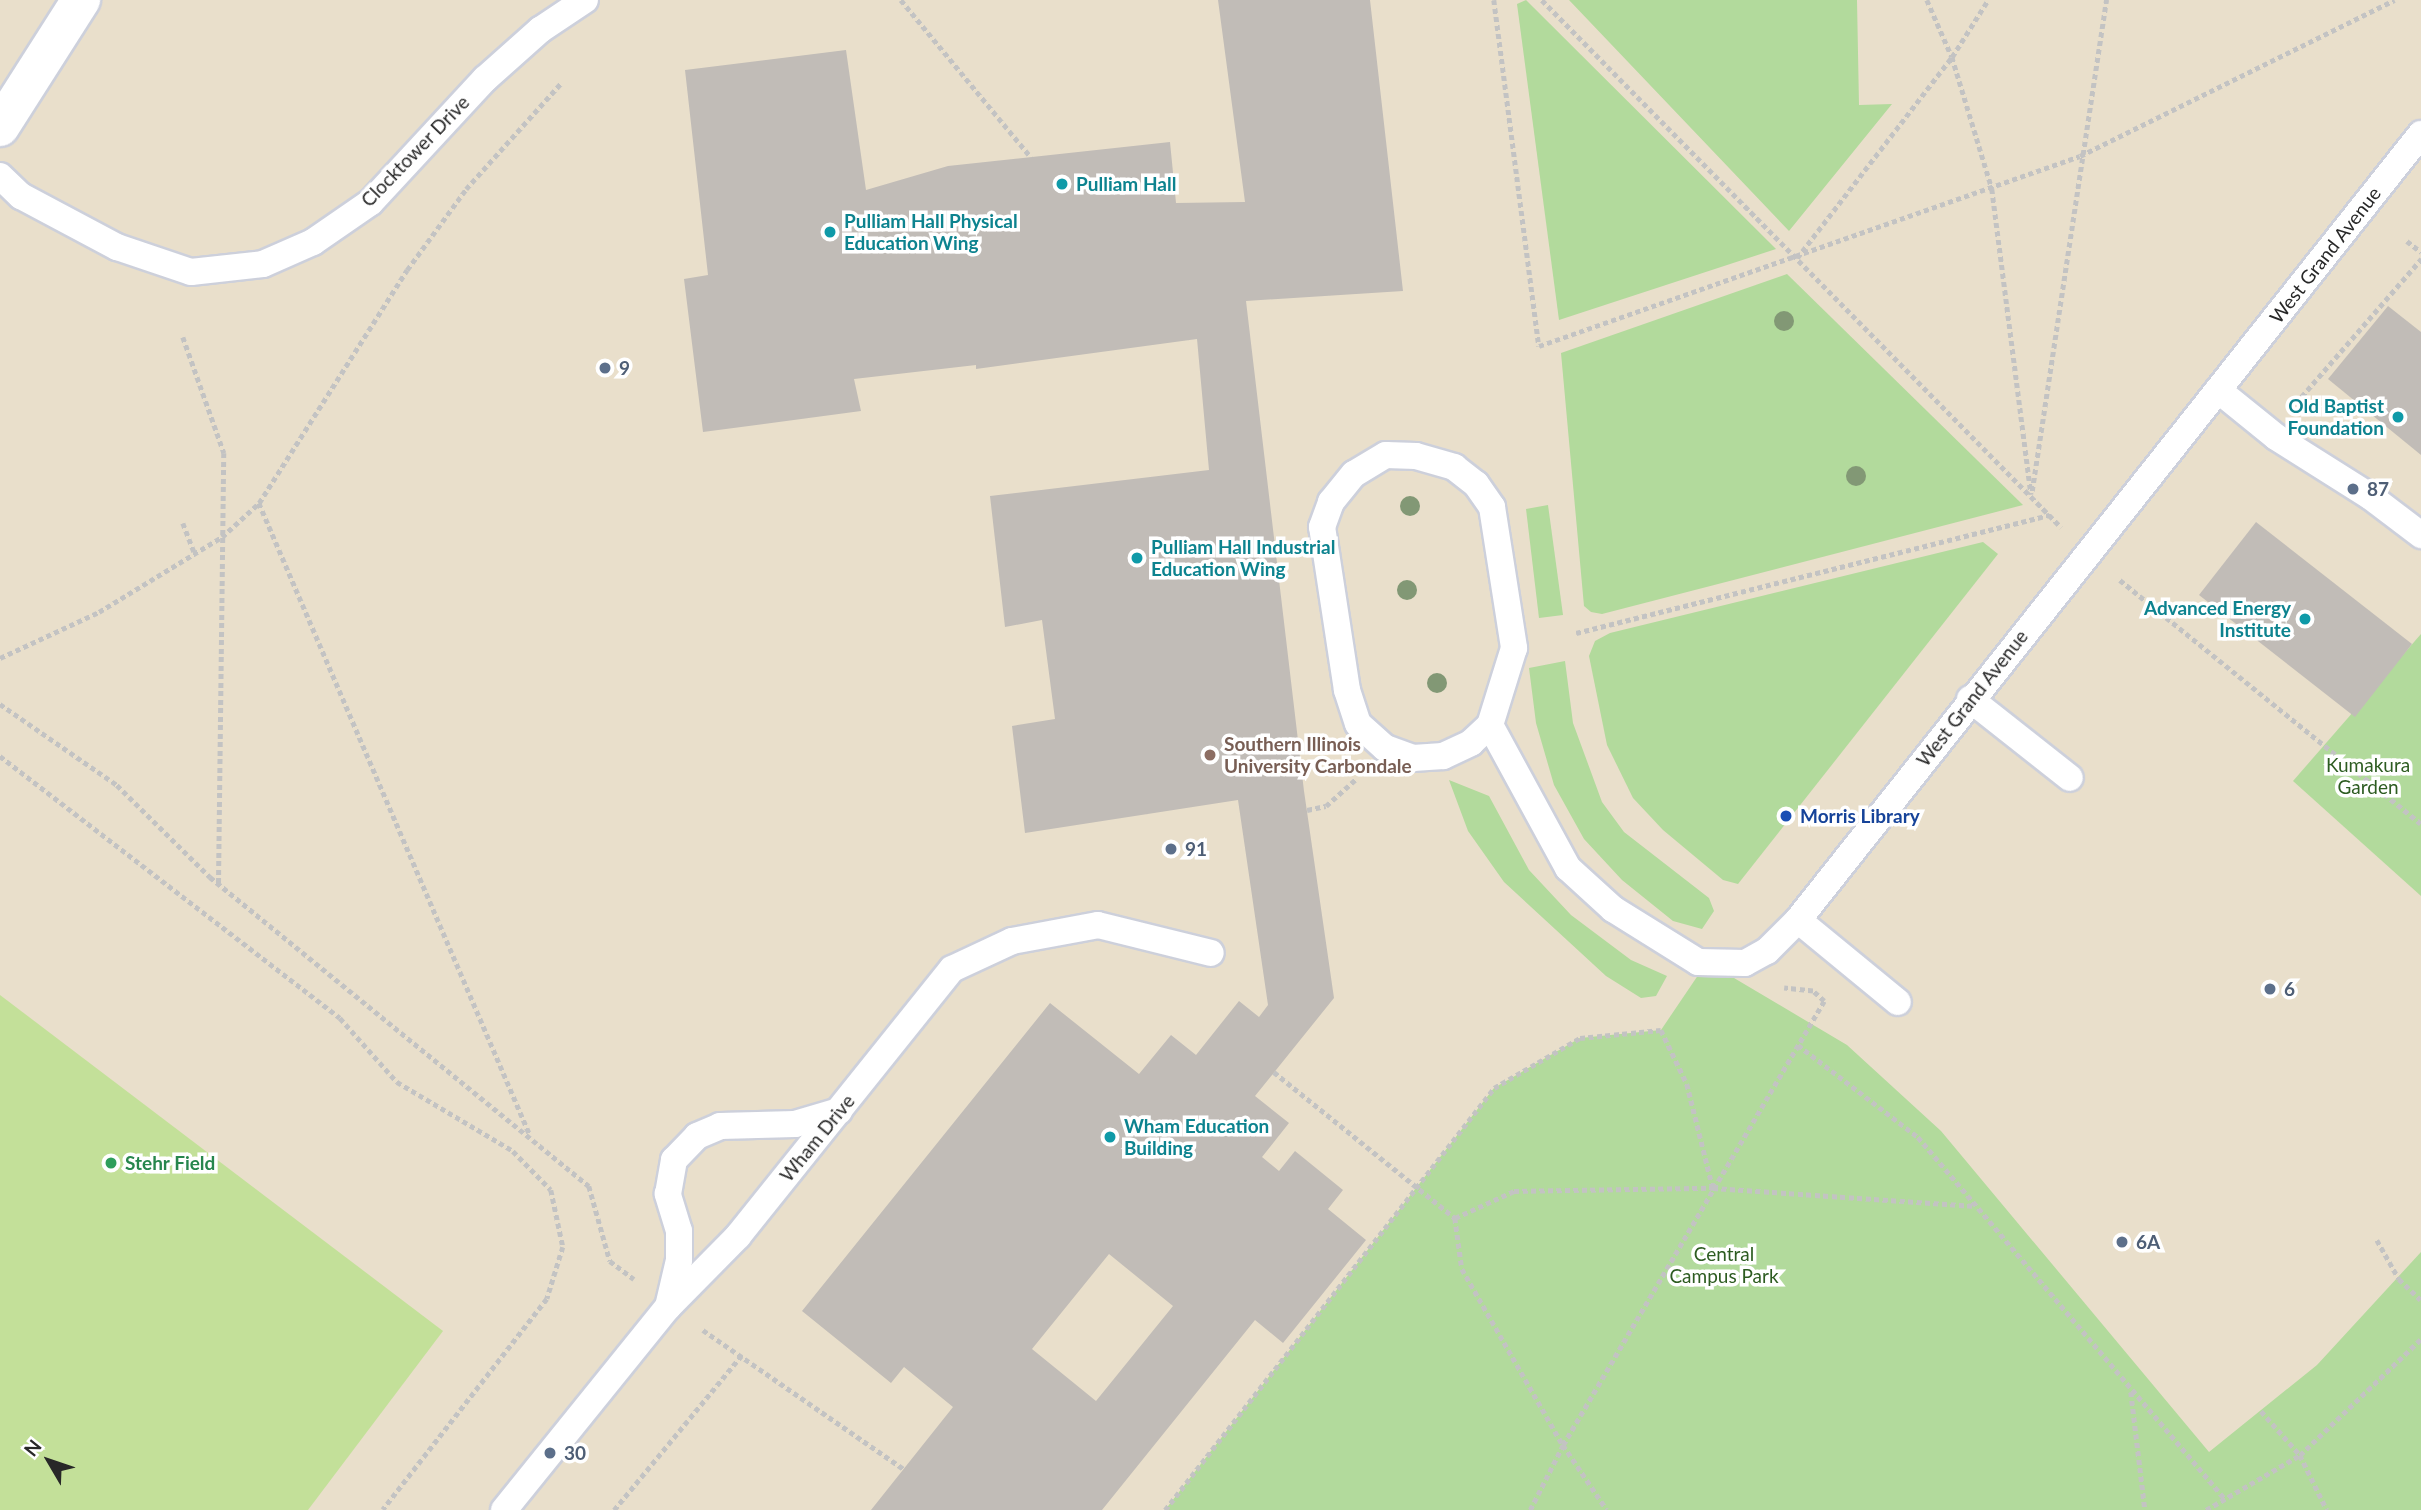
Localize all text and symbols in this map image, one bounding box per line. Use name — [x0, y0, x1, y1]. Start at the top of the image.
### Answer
street label: Clocktower Drive — [356, 91, 474, 211]
place label: Pulliam Hall — [1076, 173, 1176, 195]
marker: Pulliam Hall — [1054, 176, 1070, 192]
street label: West Grand Avenue — [2264, 182, 2386, 328]
place label: Pulliam Hall Physical Education Wing — [844, 210, 1018, 254]
marker: Pulliam Hall Physical Education Wing — [822, 224, 838, 240]
place label: 9 — [619, 357, 630, 379]
marker: 9 — [597, 360, 613, 376]
place label: Old Baptist Foundation — [2288, 395, 2384, 439]
marker: Old Baptist Foundation — [2390, 409, 2406, 425]
place label: 87 — [2367, 478, 2389, 500]
marker: 87 — [2345, 481, 2361, 497]
place label: Pulliam Hall Industrial Education Wing — [1151, 536, 1335, 580]
marker: Pulliam Hall Industrial Education Wing — [1129, 550, 1145, 566]
place label: Advanced Energy Institute — [2144, 597, 2291, 641]
marker: Advanced Energy Institute — [2297, 611, 2313, 627]
street label: West Grand Avenue — [1911, 625, 2033, 771]
place label: Southern Illinois University Carbondale — [1224, 733, 1412, 777]
marker: Southern Illinois University Carbondale — [1202, 747, 1218, 763]
park label: Kumakura Garden — [2326, 754, 2410, 798]
place label: Morris Library — [1800, 805, 1920, 827]
marker: Morris Library — [1778, 808, 1794, 824]
place label: 91 — [1185, 838, 1207, 860]
marker: 91 — [1163, 841, 1179, 857]
place label: 6 — [2284, 978, 2295, 1000]
marker: 6 — [2262, 981, 2278, 997]
street label: Wham Drive — [775, 1090, 859, 1186]
place label: Wham Education Building — [1124, 1115, 1269, 1159]
marker: Wham Education Building — [1102, 1129, 1118, 1145]
place label: Stehr Field — [125, 1152, 216, 1174]
marker: Stehr Field — [103, 1155, 119, 1171]
place label: 6A — [2136, 1231, 2160, 1253]
marker: 6A — [2114, 1234, 2130, 1250]
park label: Central Campus Park — [1669, 1243, 1779, 1287]
north arrow — [14, 1426, 84, 1496]
text: N — [19, 1435, 46, 1460]
place label: 30 — [564, 1442, 586, 1464]
marker: 30 — [542, 1445, 558, 1461]

